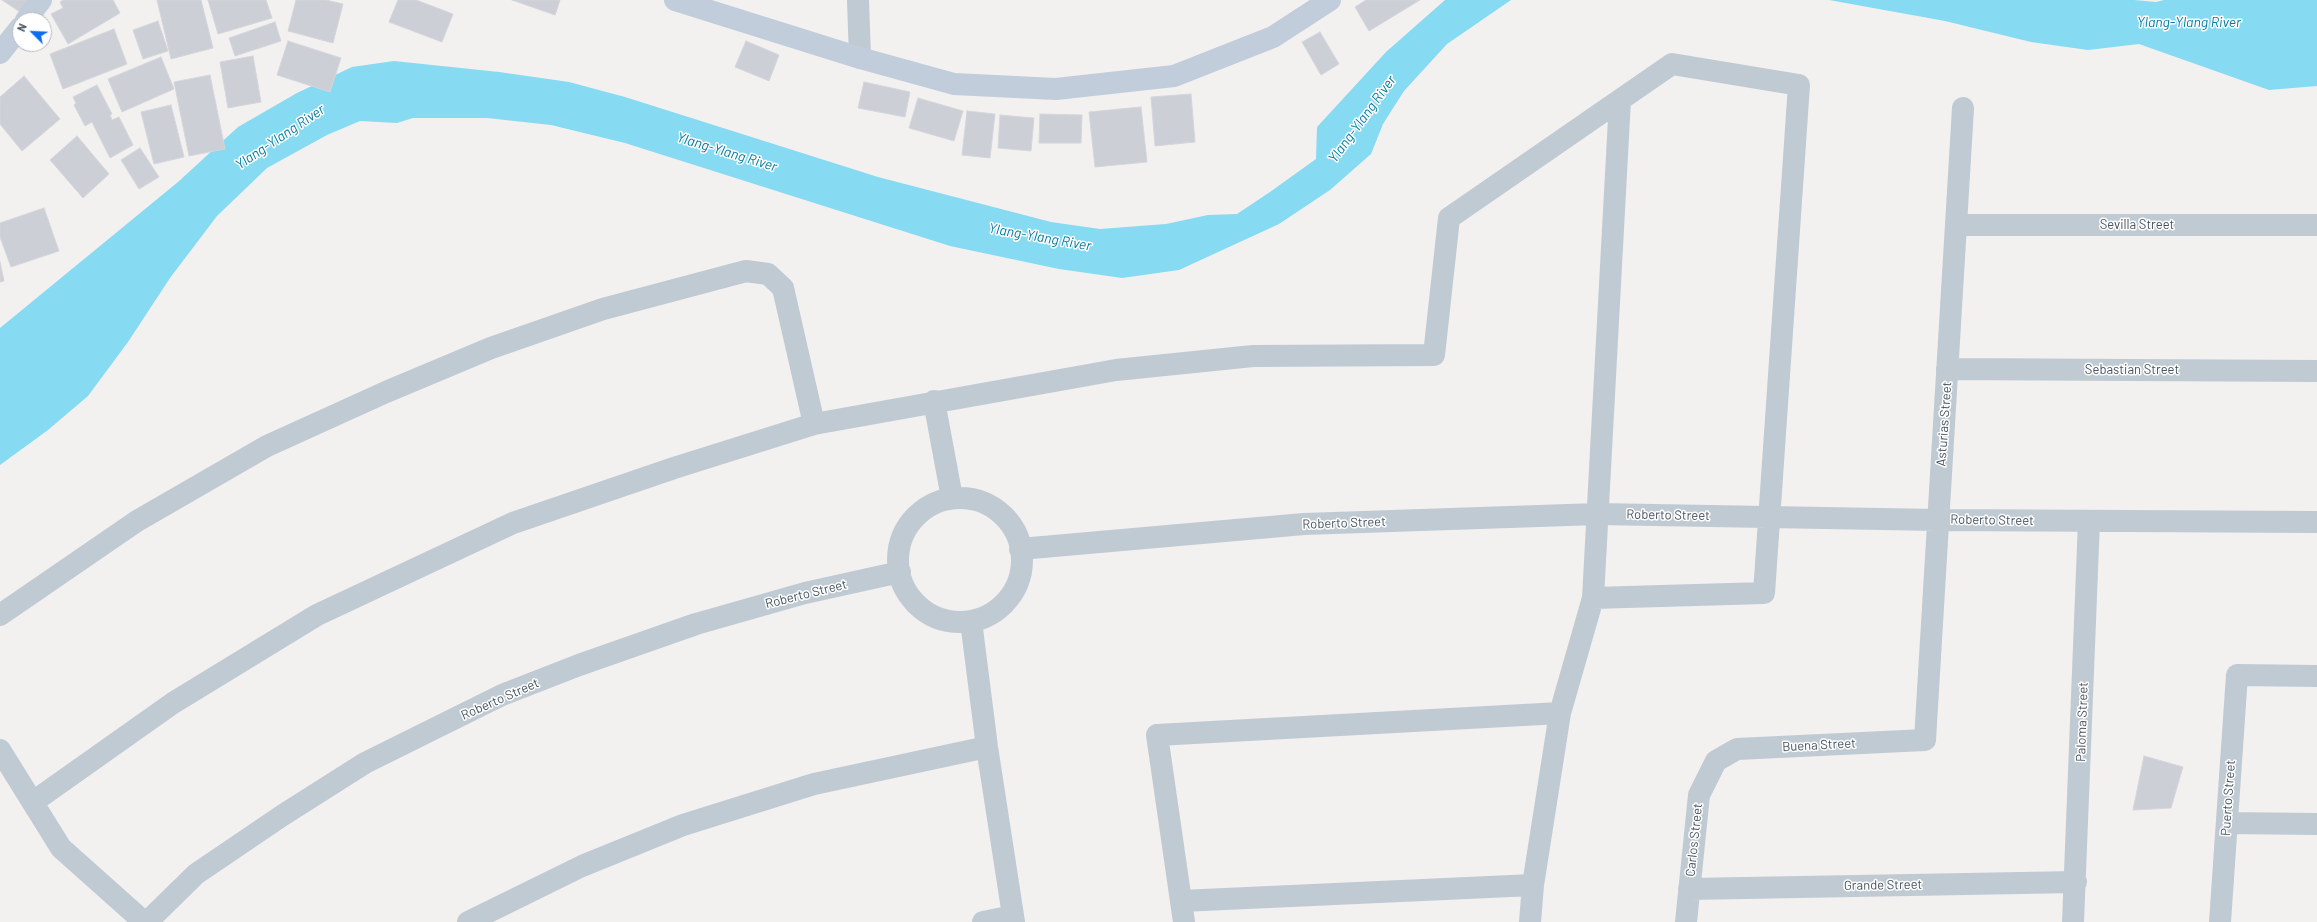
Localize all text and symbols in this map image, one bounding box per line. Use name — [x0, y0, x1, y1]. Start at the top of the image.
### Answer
north arrow — [12, 12, 52, 52]
water label: Ylang-Ylang River — [2137, 14, 2241, 30]
text: N — [14, 21, 29, 33]
water label: Ylang-Ylang River — [1325, 72, 1399, 166]
water label: Ylang-Ylang River — [232, 101, 328, 173]
water label: Ylang-Ylang River — [675, 129, 779, 175]
street label: Sevilla Street — [2100, 217, 2174, 233]
water label: Ylang-Ylang River — [987, 220, 1093, 254]
street label: Sebastian Street — [2085, 362, 2179, 378]
street label: Asturias Street — [1933, 381, 1955, 467]
street label: Roberto Street — [1626, 506, 1710, 524]
street label: Roberto Street — [1950, 511, 2034, 529]
street label: Roberto Street — [1302, 514, 1386, 532]
street label: Roberto Street — [764, 576, 848, 612]
street label: Roberto Street — [459, 675, 541, 723]
street label: Paloma Street — [2073, 682, 2091, 762]
street label: Buena Street — [1782, 735, 1856, 755]
street label: Puerto Street — [2218, 759, 2238, 837]
street label: Carlos Street — [1682, 803, 1706, 877]
street label: Grande Street — [1844, 877, 1922, 893]

